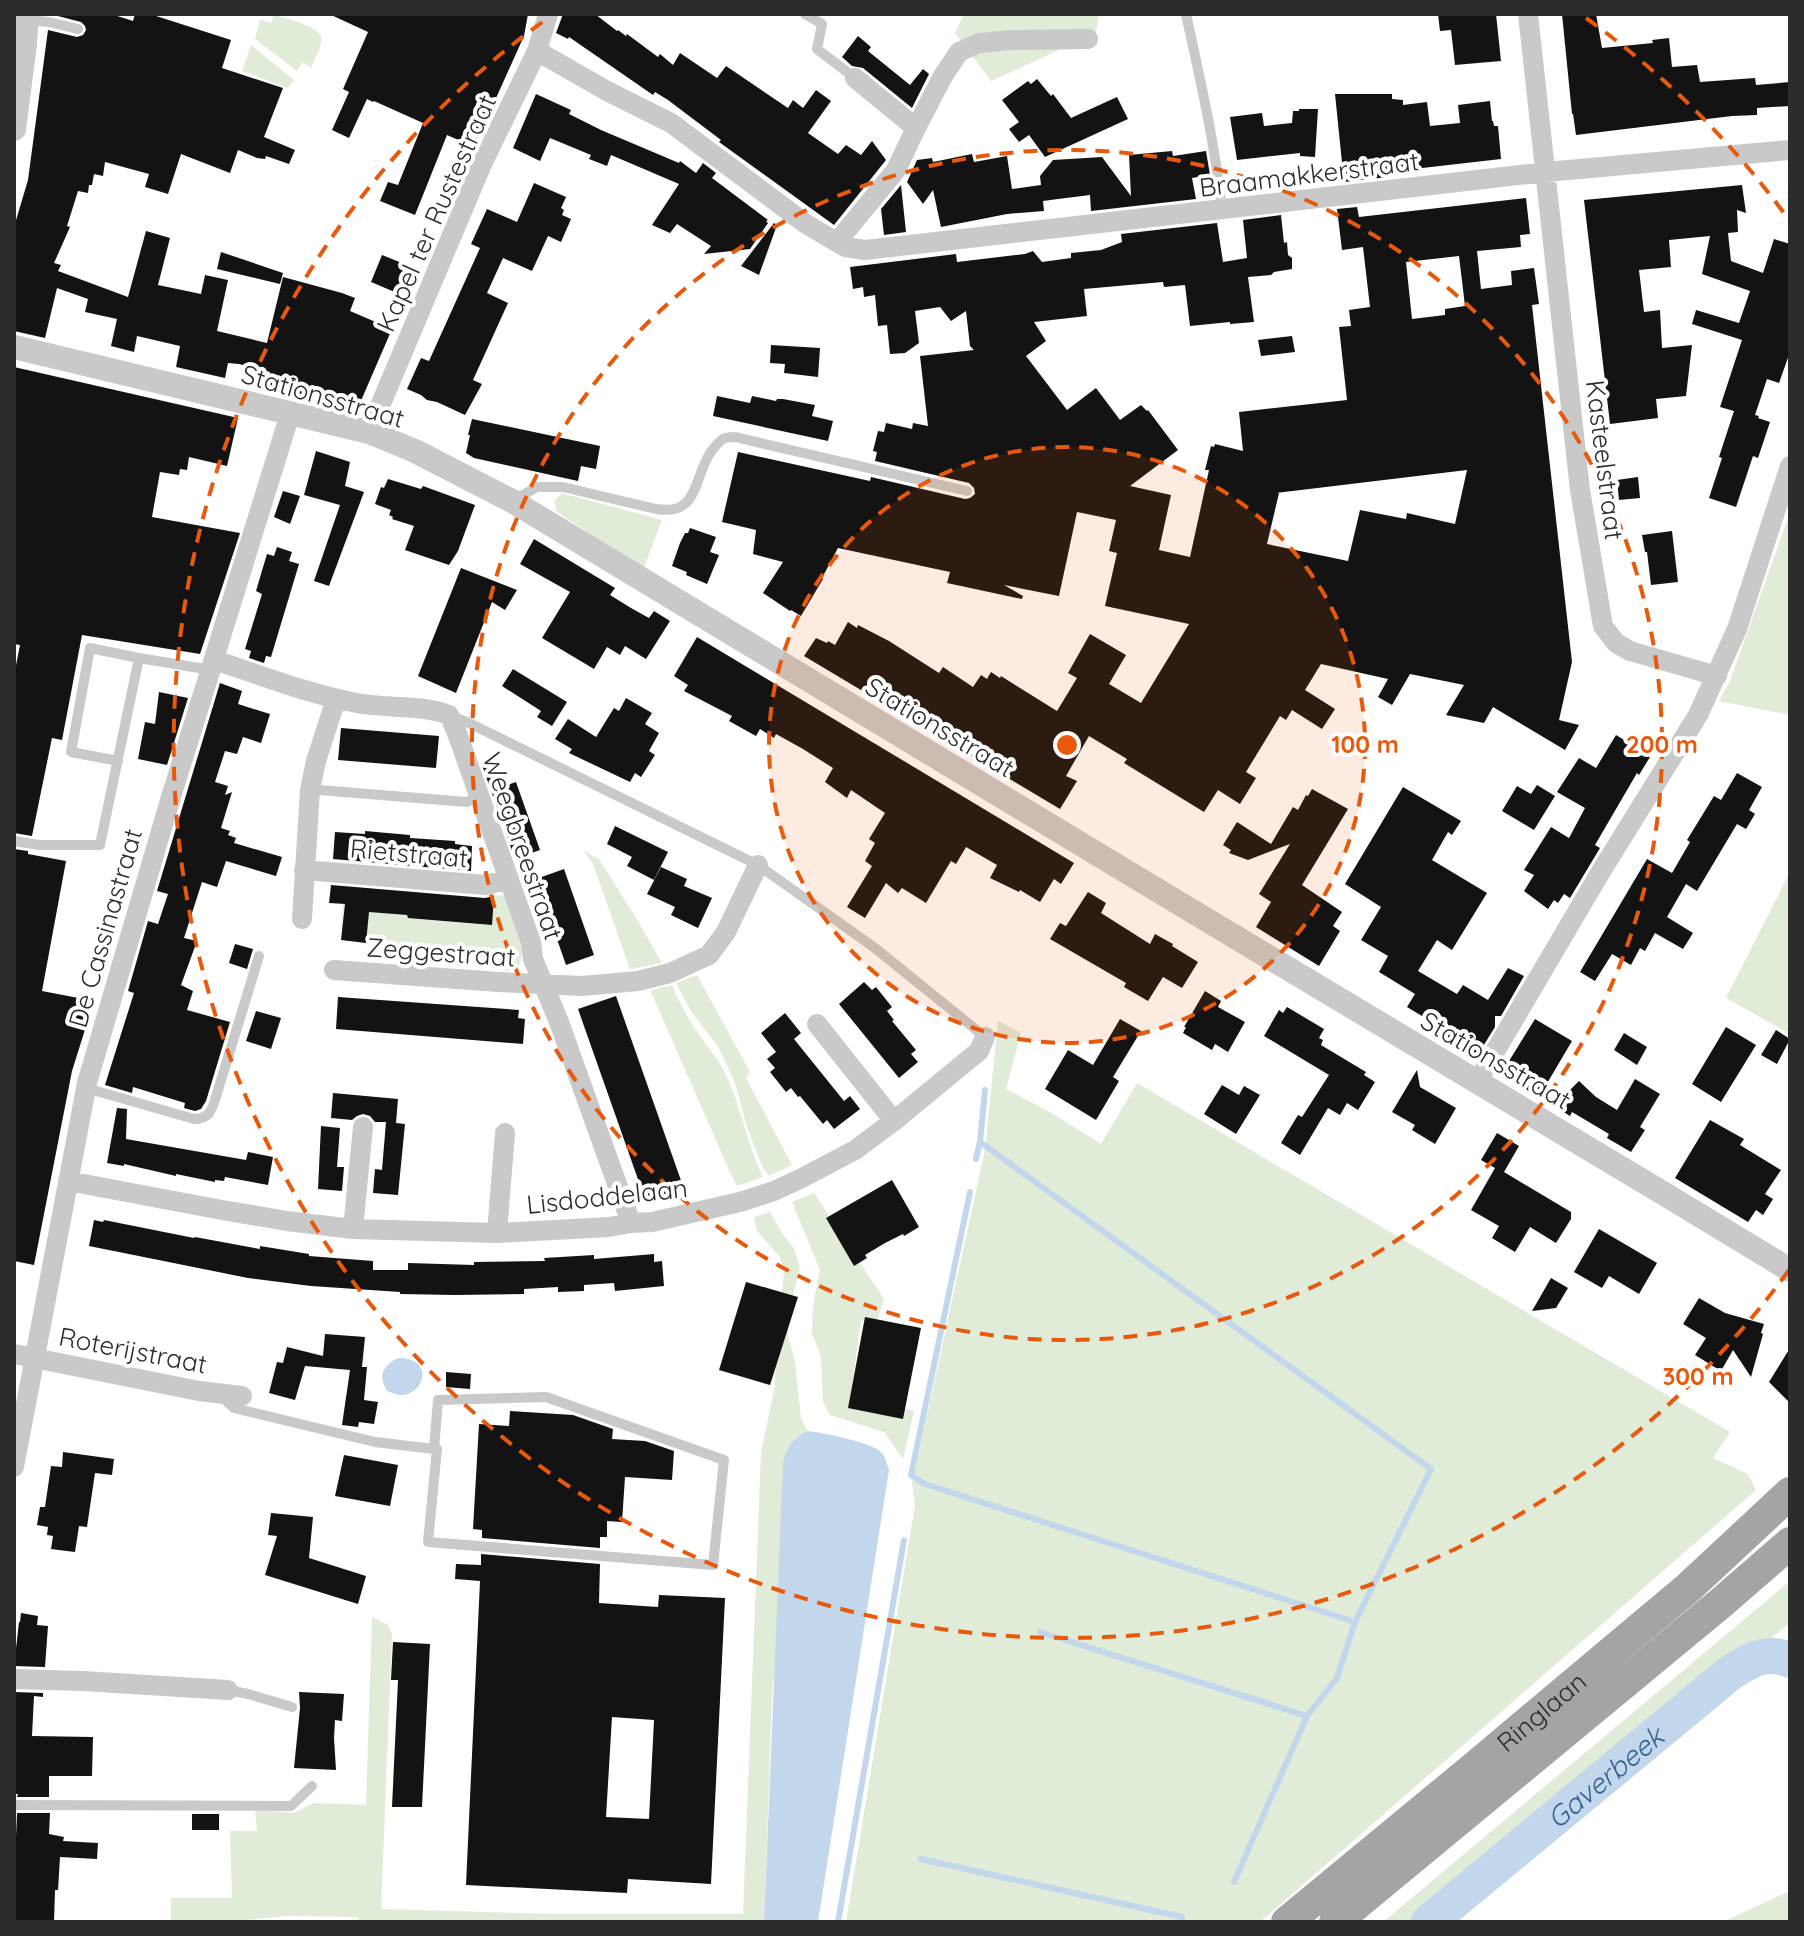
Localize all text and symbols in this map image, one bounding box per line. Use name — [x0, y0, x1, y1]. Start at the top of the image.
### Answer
street label: Kapel ter Rustestraat — [369, 89, 503, 337]
street label: Braamakkerstraat — [1197, 144, 1421, 204]
street label: Stationsstraat — [238, 357, 408, 435]
street label: Kasteelstraat — [1579, 378, 1631, 542]
street label: Stationsstraat — [860, 670, 1020, 784]
text: 100 m — [1331, 729, 1399, 759]
text: 200 m — [1626, 729, 1698, 759]
centre of rings — [1053, 731, 1081, 759]
street label: Weegbreestraat — [475, 748, 571, 944]
street label: De Cassinastraat — [61, 825, 149, 1031]
street label: Rietstraat — [349, 831, 469, 875]
street label: Zeggestraat — [365, 930, 517, 974]
street label: Stationsstraat — [1415, 1004, 1577, 1116]
street label: Lisdoddelaan — [525, 1171, 689, 1221]
street label: Roterijstraat — [56, 1319, 210, 1381]
text: 300 m — [1662, 1361, 1734, 1391]
street label: Ringlaan — [1489, 1664, 1593, 1758]
water label: Gaverbeek — [1539, 1716, 1673, 1835]

